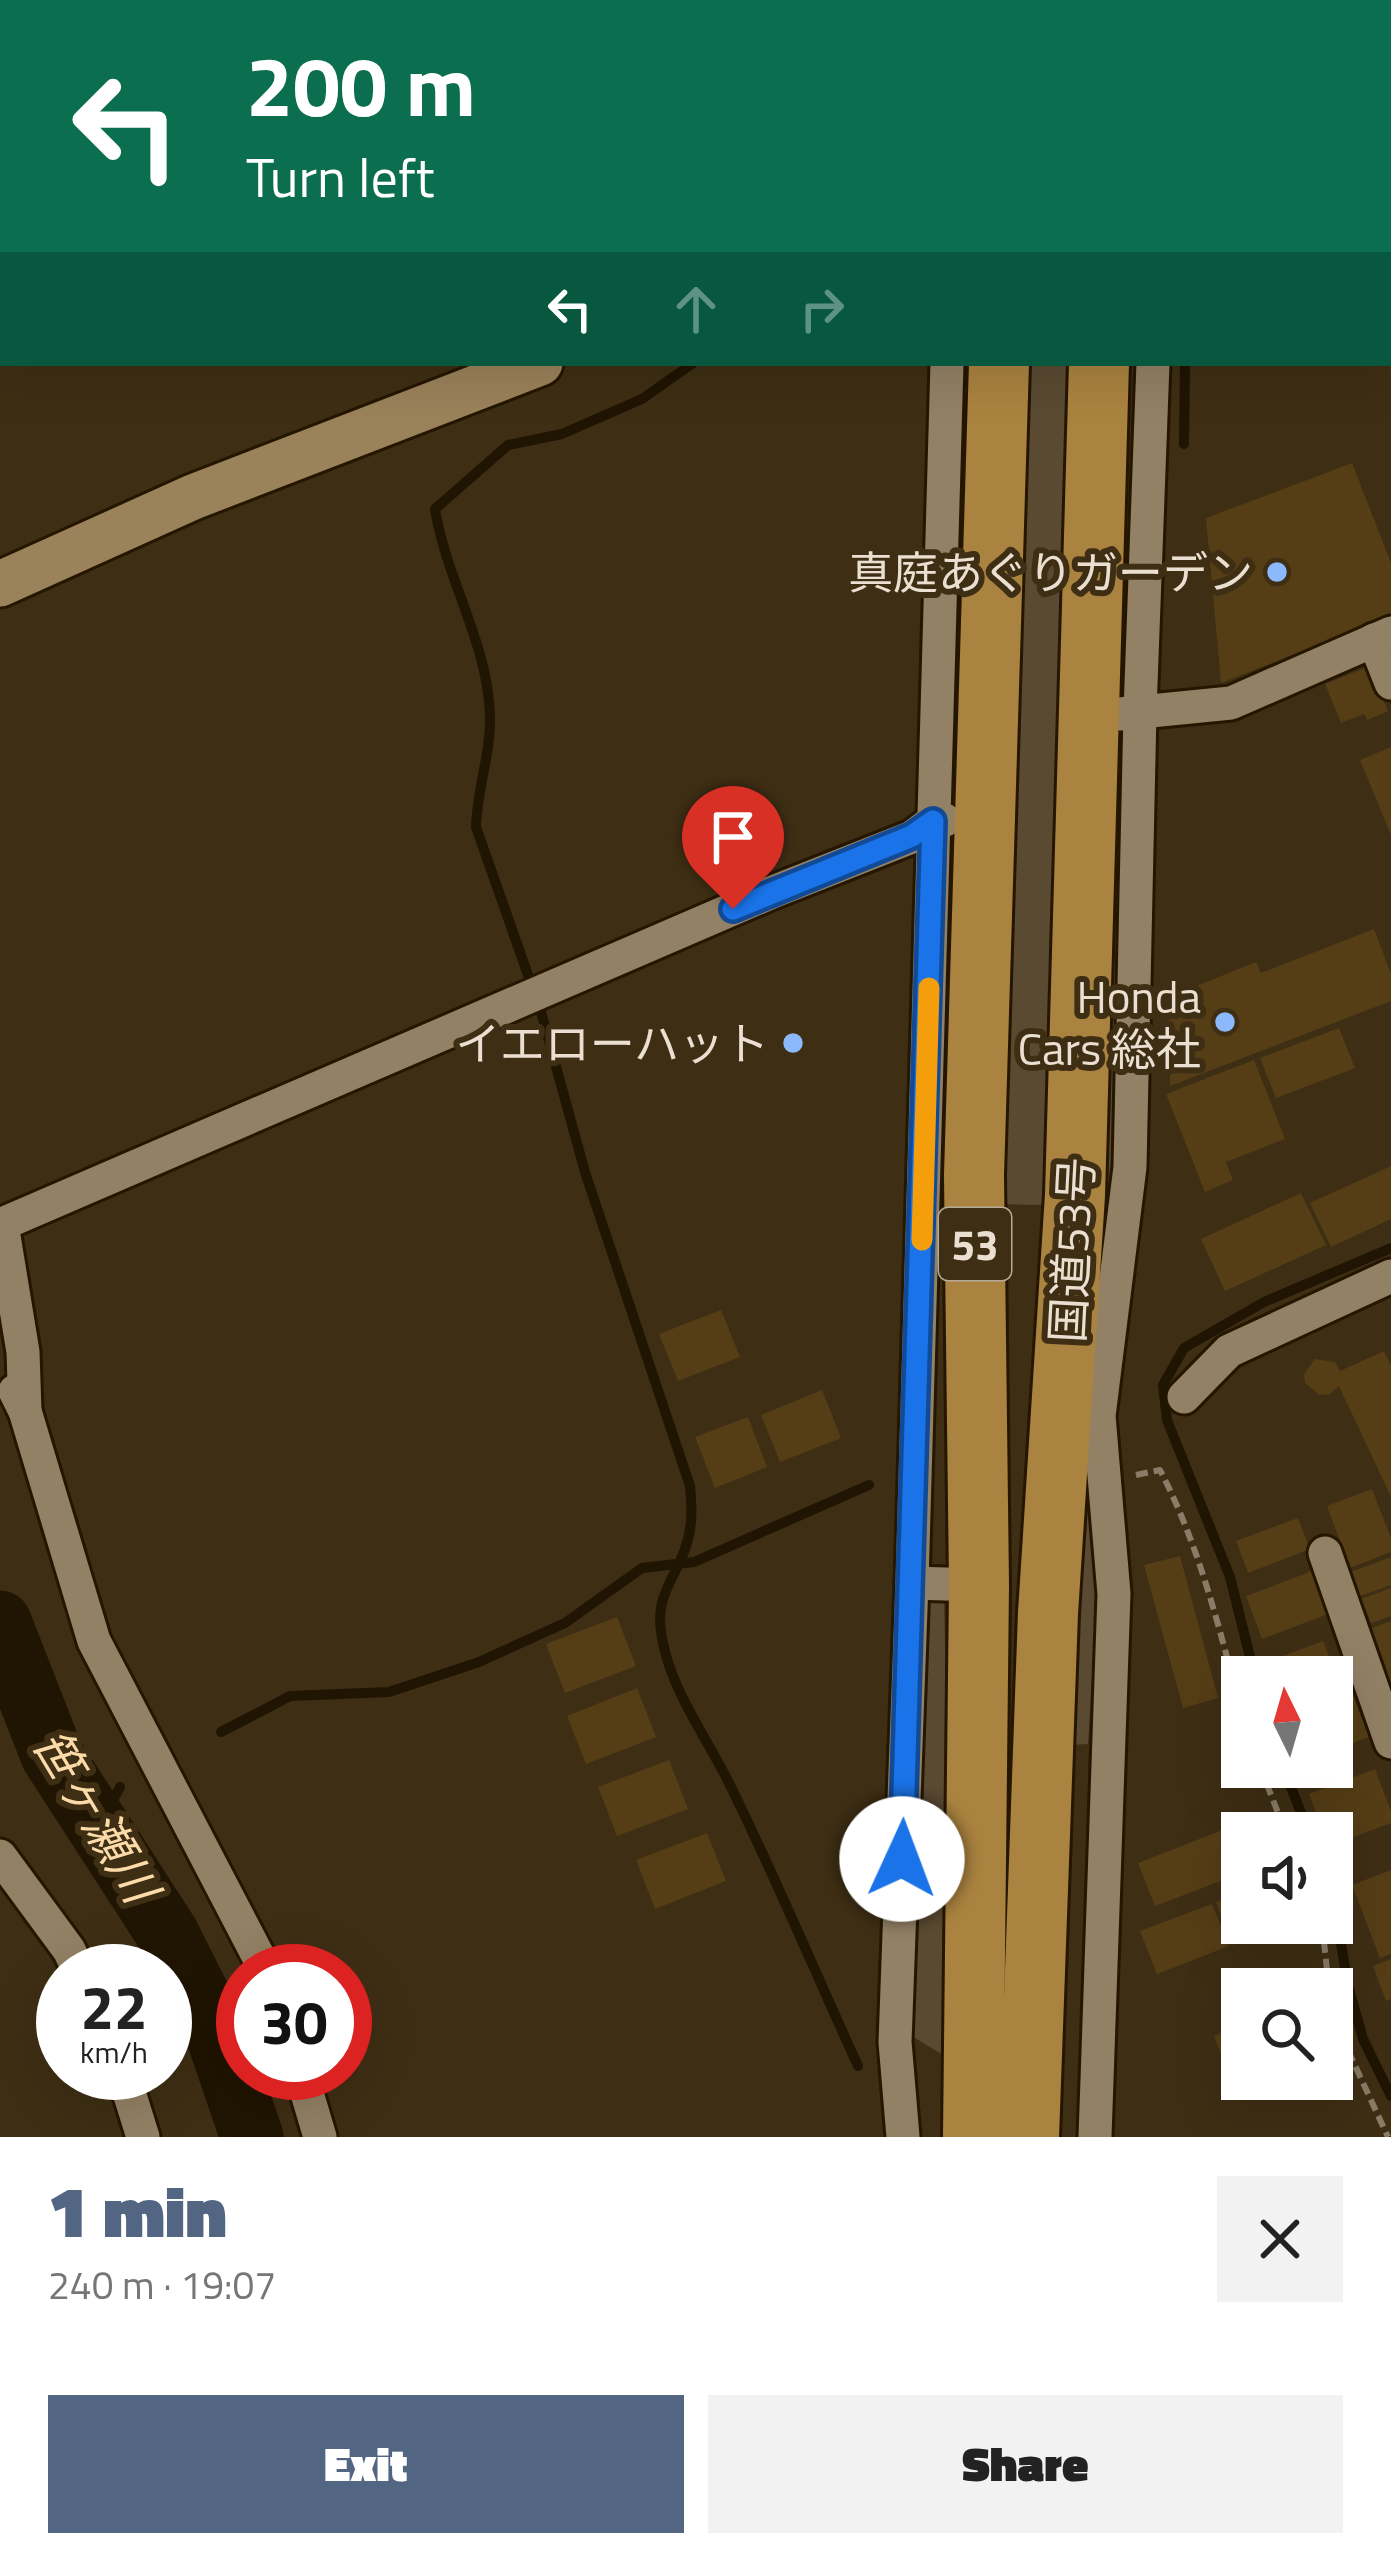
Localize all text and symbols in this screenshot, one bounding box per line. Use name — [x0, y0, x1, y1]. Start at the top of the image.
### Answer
text: 200 m — [246, 21, 476, 149]
icon: left — [48, 48, 204, 204]
text: Turn left — [246, 136, 435, 218]
icon: left — [537, 276, 603, 342]
icon: ahead — [663, 276, 729, 342]
icon: right — [789, 276, 855, 342]
place label: 真庭あぐりガーデン — [848, 538, 1253, 606]
marker: 真庭あぐりガーデン — [1264, 559, 1290, 585]
pin — [682, 786, 784, 909]
icon: arrive — [700, 804, 766, 870]
place label: Honda Cars 総社 — [1018, 962, 1201, 1082]
place label: イエローハット — [455, 1009, 769, 1077]
marker: Honda Cars 総社 — [1212, 1009, 1238, 1035]
marker: イエローハット — [780, 1030, 806, 1056]
street label: 国道53号 — [1032, 1156, 1110, 1344]
road number: 53 — [939, 1208, 1011, 1280]
north arrow — [1221, 1656, 1353, 1788]
map controls — [1221, 1656, 1353, 2100]
water label: 笹ヶ瀬川 — [15, 1714, 179, 1920]
position arrow — [839, 1796, 965, 1922]
button: sound — [1221, 1812, 1353, 1944]
speed limit sign: 30 — [216, 1944, 372, 2100]
text: 22 — [80, 1961, 148, 2052]
button: search — [1221, 1968, 1353, 2100]
text: km/h — [80, 2029, 148, 2075]
text: 1 min — [48, 2155, 227, 2265]
button: close — [1217, 2176, 1343, 2302]
text: 240 m · 19:07 — [48, 2255, 276, 2314]
button: Exit — [48, 2395, 684, 2533]
button: Share — [708, 2395, 1343, 2533]

